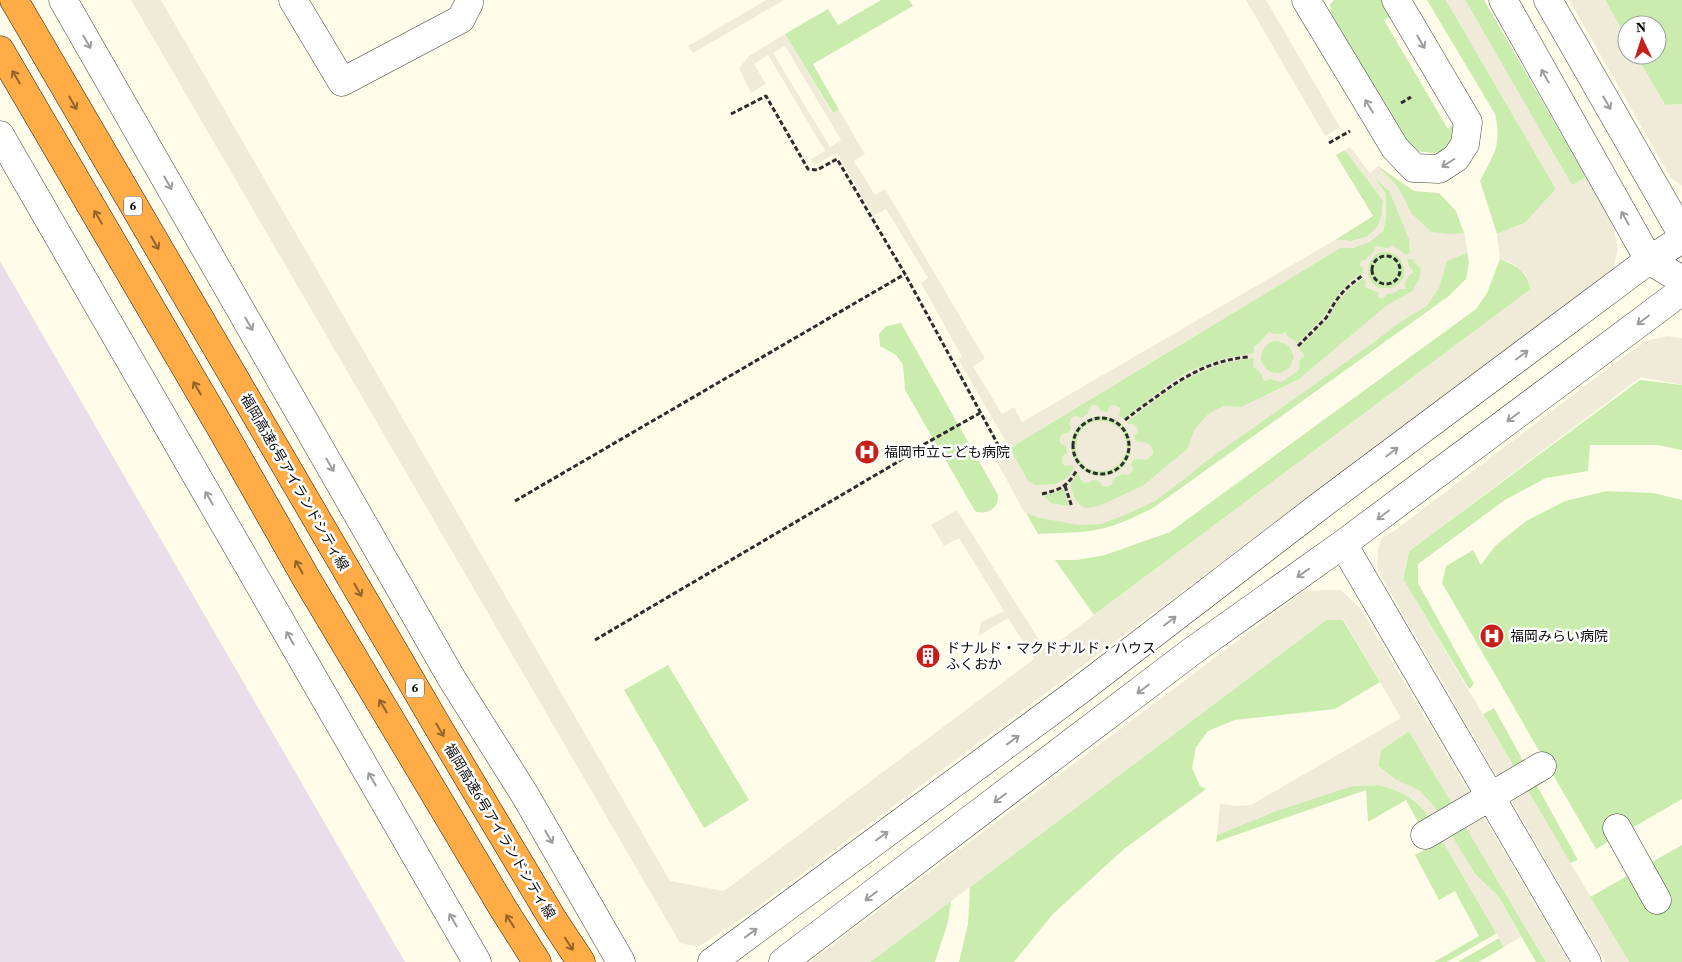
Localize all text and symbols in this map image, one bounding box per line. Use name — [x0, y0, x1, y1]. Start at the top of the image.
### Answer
north arrow — [1617, 15, 1667, 65]
text: N — [1635, 17, 1647, 37]
one-way arrow — [83, 35, 93, 49]
one-way arrow — [1416, 35, 1426, 50]
one-way arrow — [1540, 69, 1550, 84]
one-way arrow — [10, 70, 20, 84]
one-way arrow — [68, 95, 78, 109]
one-way arrow — [1603, 95, 1612, 110]
one-way arrow — [1364, 99, 1374, 113]
one-way arrow — [1441, 159, 1455, 169]
one-way arrow — [163, 176, 173, 191]
road number: 6 — [124, 197, 142, 216]
one-way arrow — [1620, 210, 1630, 225]
one-way arrow — [92, 211, 102, 225]
one-way arrow — [150, 236, 160, 250]
one-way arrow — [1636, 315, 1650, 325]
one-way arrow — [244, 317, 254, 332]
one-way arrow — [1515, 349, 1528, 360]
one-way arrow — [192, 381, 202, 395]
street label: 福岡高速6号アイランドシティ線 — [236, 390, 354, 574]
one-way arrow — [1506, 412, 1520, 422]
hospital icon: 福岡市立こども病院 — [854, 439, 880, 465]
place label: 福岡市立こども病院 — [884, 442, 1010, 462]
one-way arrow — [1385, 447, 1399, 457]
one-way arrow — [325, 458, 335, 472]
one-way arrow — [204, 491, 214, 505]
one-way arrow — [1377, 509, 1390, 520]
one-way arrow — [294, 560, 304, 574]
one-way arrow — [1296, 568, 1310, 578]
one-way arrow — [353, 582, 363, 596]
one-way arrow — [1163, 615, 1176, 626]
hospital icon: 福岡みらい病院 — [1479, 623, 1505, 649]
place label: 福岡みらい病院 — [1510, 626, 1608, 646]
one-way arrow — [285, 632, 295, 646]
place label: ドナルド・マクドナルド・ハウス ふくおか — [946, 638, 1156, 674]
building icon: ドナルド・マクドナルド・ハウス ふくおか — [915, 643, 941, 669]
road number: 6 — [406, 678, 424, 698]
one-way arrow — [1137, 683, 1150, 694]
one-way arrow — [377, 700, 387, 714]
one-way arrow — [435, 723, 445, 737]
one-way arrow — [1006, 735, 1020, 745]
street label: 福岡高速6号アイランドシティ線 — [440, 740, 560, 922]
one-way arrow — [366, 772, 376, 787]
one-way arrow — [994, 792, 1007, 803]
one-way arrow — [545, 830, 555, 844]
one-way arrow — [875, 831, 888, 842]
one-way arrow — [864, 890, 877, 901]
one-way arrow — [448, 912, 458, 927]
one-way arrow — [505, 914, 516, 928]
one-way arrow — [744, 928, 758, 938]
one-way arrow — [564, 937, 574, 951]

